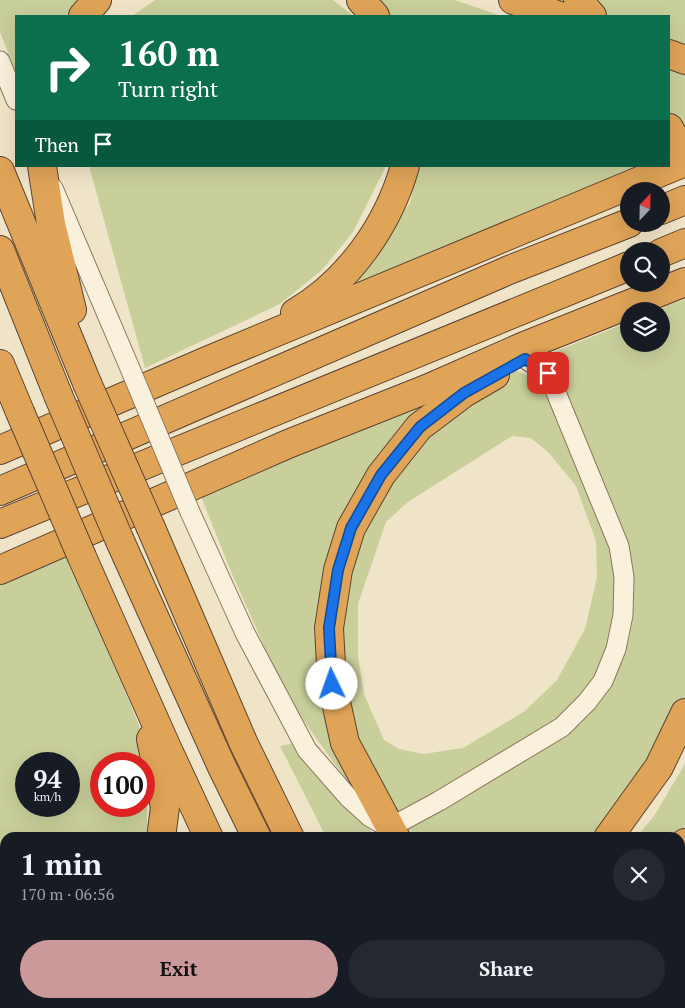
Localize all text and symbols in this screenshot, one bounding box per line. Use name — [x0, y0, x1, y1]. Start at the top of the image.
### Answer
text: 160 m — [118, 30, 219, 76]
icon: right — [35, 35, 100, 100]
text: Turn right — [118, 74, 218, 103]
icon: arrive — [89, 130, 117, 158]
text: Then — [35, 132, 79, 157]
north arrow — [620, 182, 670, 232]
map controls — [620, 182, 670, 352]
button: search — [620, 242, 670, 292]
button: layers — [620, 302, 670, 352]
pin — [527, 352, 569, 394]
icon: arrive — [534, 359, 562, 387]
position arrow — [305, 657, 357, 709]
speed limit sign: 100 — [90, 752, 155, 817]
text: 94 — [33, 762, 62, 795]
text: km/h — [34, 789, 61, 804]
text: 1 min — [20, 844, 102, 884]
button: close — [613, 849, 665, 901]
text: 170 m · 06:56 — [20, 883, 114, 905]
button: Exit — [20, 940, 338, 998]
button: Share — [348, 940, 665, 998]

